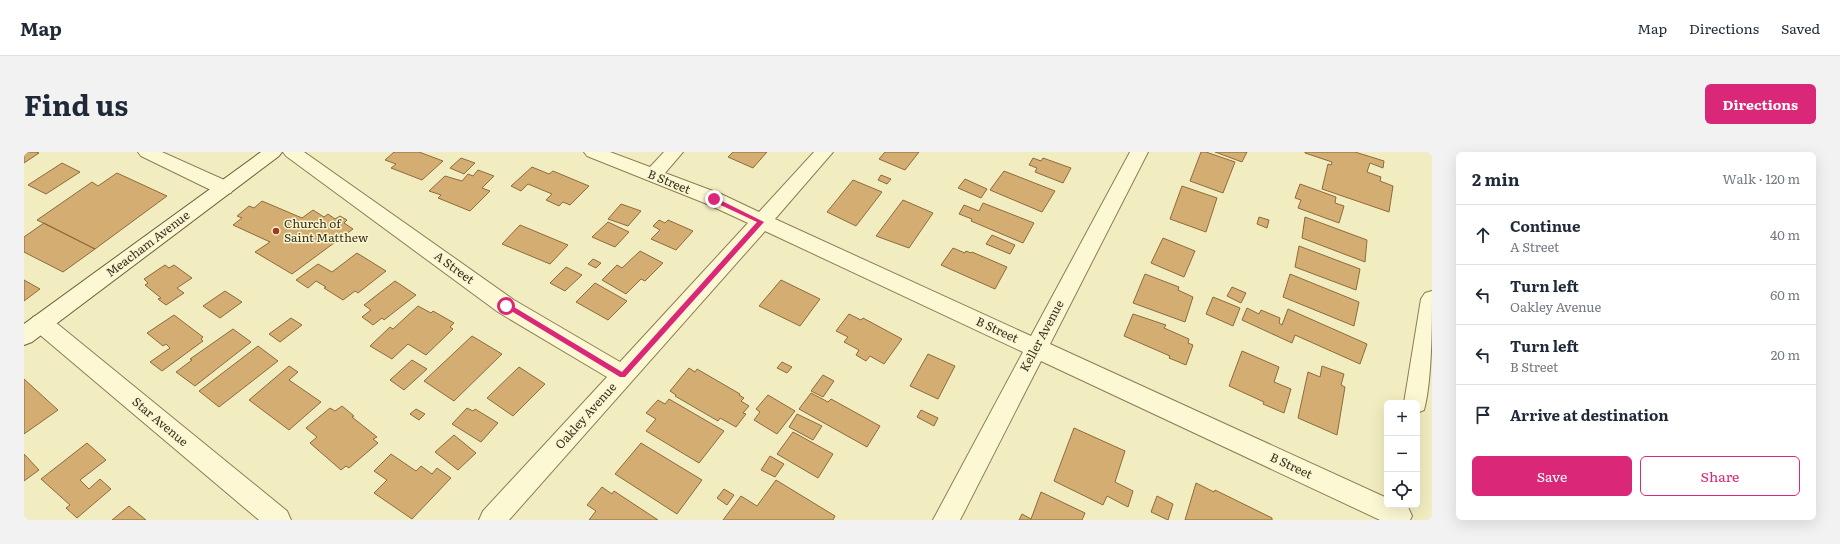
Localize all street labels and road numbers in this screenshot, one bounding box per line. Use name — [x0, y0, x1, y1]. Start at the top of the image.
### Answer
street label: B Street — [645, 164, 694, 198]
street label: Meacham Avenue — [102, 206, 193, 281]
street label: A Street — [431, 247, 478, 288]
street label: Keller Avenue — [1015, 296, 1068, 375]
street label: B Street — [973, 312, 1022, 347]
street label: Oakley Avenue — [550, 378, 620, 453]
street label: Star Avenue — [129, 392, 193, 450]
street label: B Street — [1267, 448, 1316, 483]

